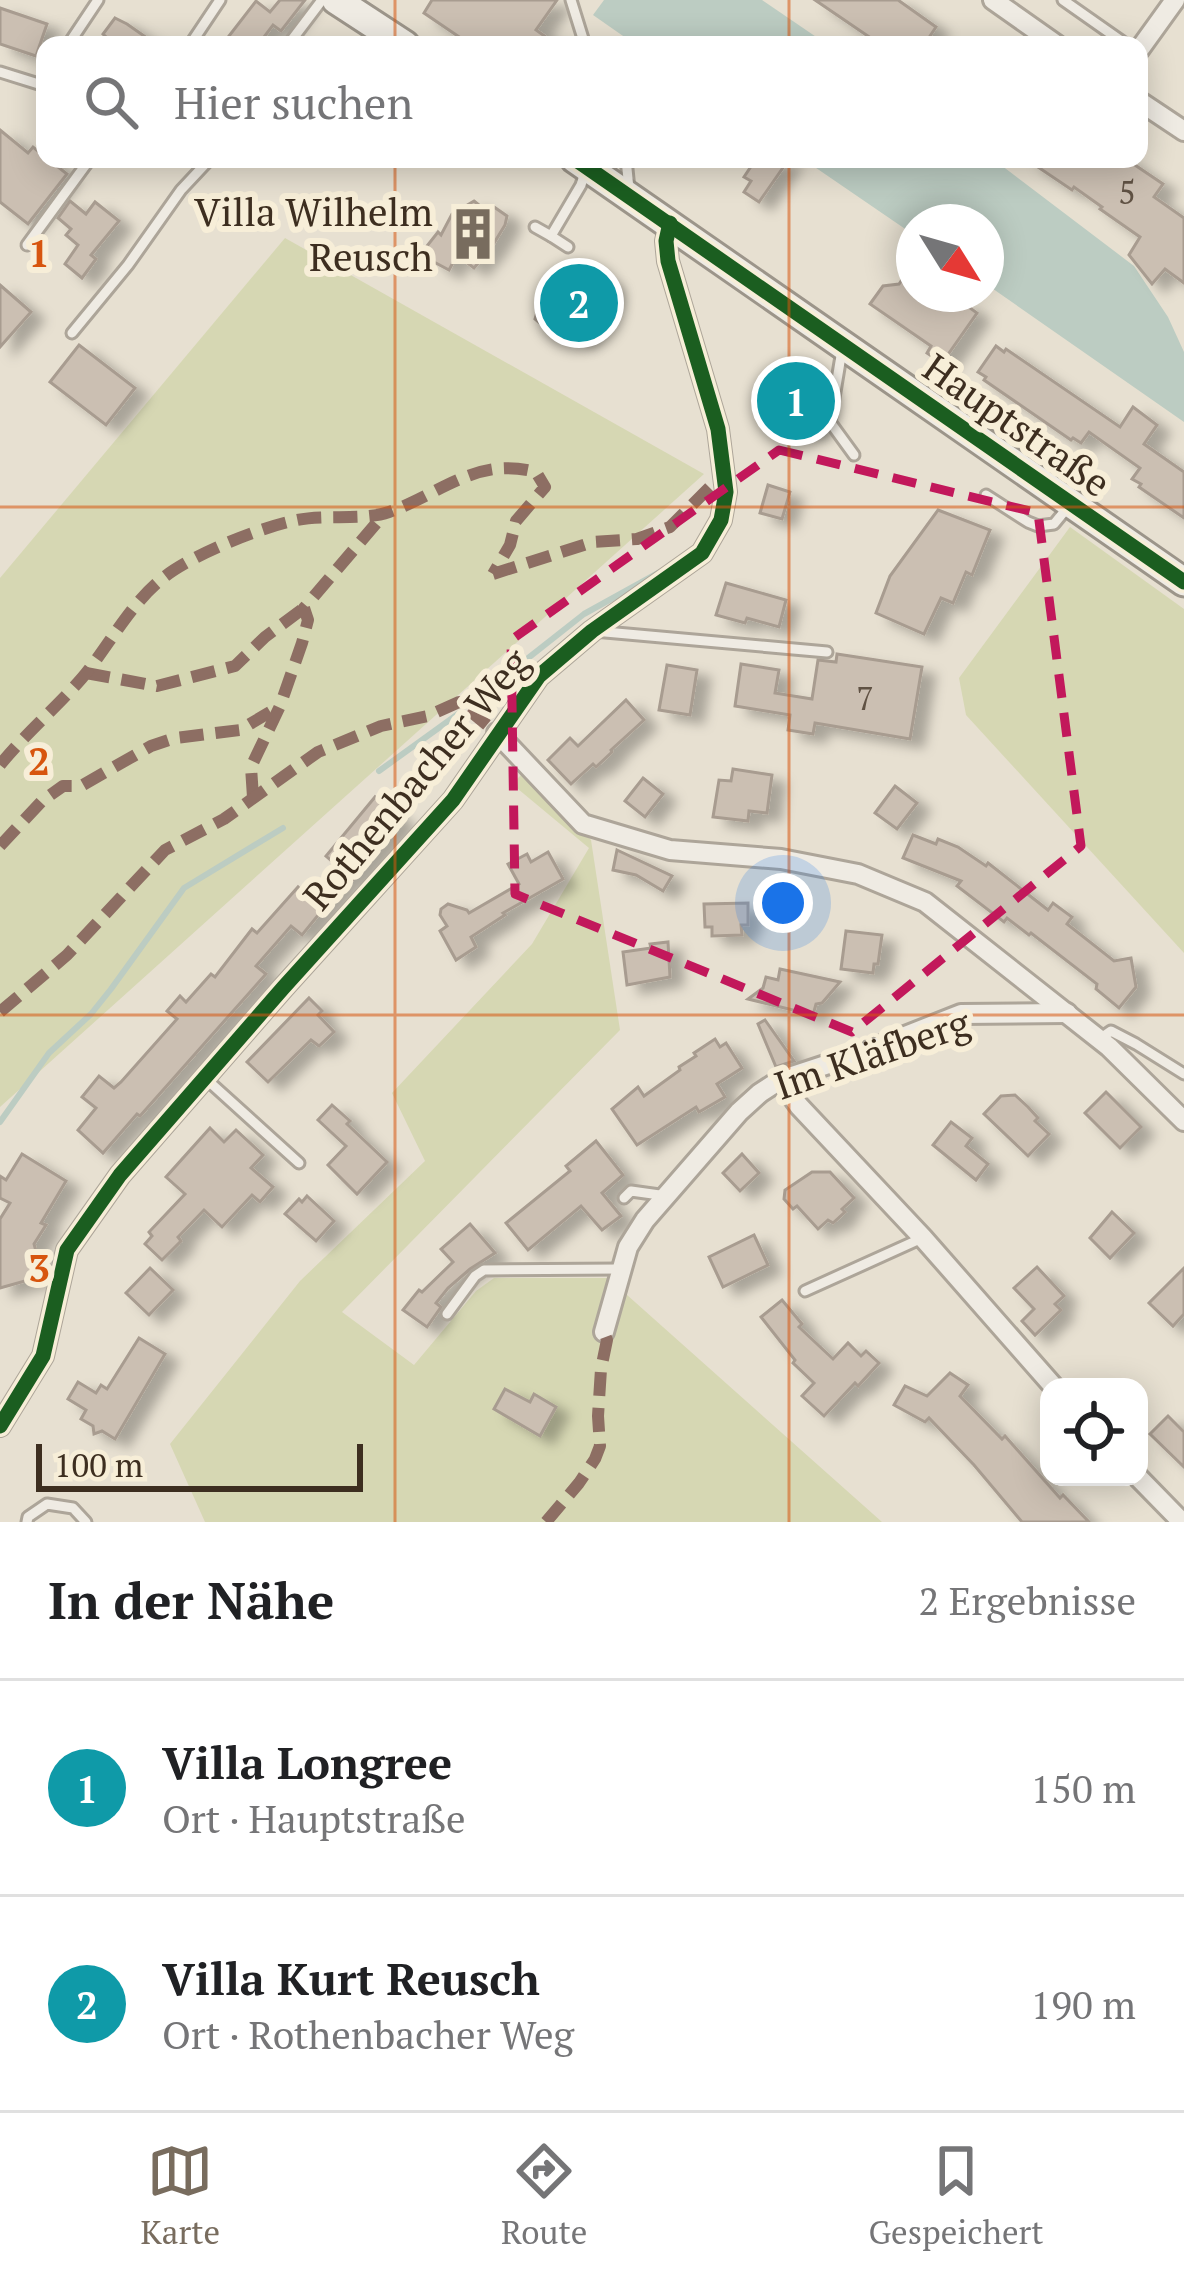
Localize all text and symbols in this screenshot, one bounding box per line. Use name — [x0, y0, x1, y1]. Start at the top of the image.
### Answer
search box — [36, 36, 1148, 168]
icon: search — [78, 69, 144, 135]
text: Hier suchen — [174, 72, 413, 132]
house number: 5 — [1118, 170, 1136, 213]
place label: Villa Wilhelm Reusch — [194, 185, 433, 282]
north arrow — [896, 204, 1004, 312]
building icon: Villa Wilhelm Reusch — [444, 205, 502, 263]
text: 1 — [28, 226, 50, 278]
pin: 2 — [540, 258, 618, 348]
street label: Hauptstraße — [914, 341, 1121, 508]
pin: 1 — [757, 356, 835, 446]
street label: Rothenbacher Weg — [291, 637, 540, 920]
house number: 7 — [856, 676, 874, 719]
text: 2 — [28, 734, 50, 786]
your location — [753, 873, 813, 933]
street label: Im Kläfberg — [767, 995, 977, 1111]
text: 3 — [28, 1241, 50, 1293]
map controls — [1040, 1378, 1148, 1486]
button: locate — [1040, 1378, 1148, 1486]
scale bar — [36, 1438, 363, 1491]
text: 100 m — [54, 1443, 143, 1486]
text: In der Nähe — [48, 1566, 334, 1634]
text: 2 Ergebnisse — [918, 1574, 1136, 1626]
text: Villa Longree — [162, 1732, 452, 1792]
text: 1 — [76, 1762, 98, 1814]
text: 150 m — [1031, 1762, 1136, 1814]
text: Ort · Hauptstraße — [162, 1792, 466, 1844]
text: Villa Kurt Reusch — [162, 1948, 540, 2008]
text: 2 — [76, 1978, 98, 2030]
text: 190 m — [1031, 1978, 1136, 2030]
text: Ort · Rothenbacher Weg — [162, 2008, 574, 2060]
tab: Karte — [140, 2138, 220, 2253]
tab: Route — [501, 2138, 587, 2253]
tab: Gespeichert — [868, 2138, 1043, 2253]

